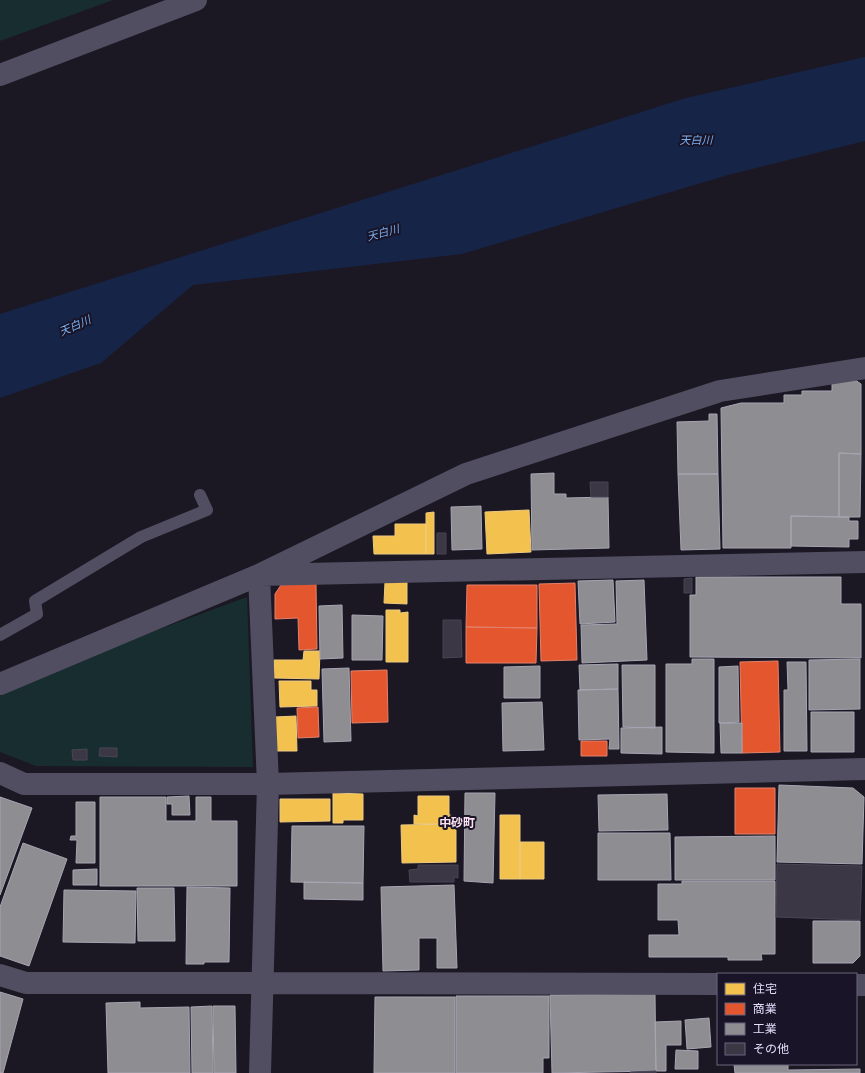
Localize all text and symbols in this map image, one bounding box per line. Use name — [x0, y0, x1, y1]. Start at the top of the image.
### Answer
water label: 天白川 — [680, 134, 713, 147]
water label: 天白川 — [365, 222, 402, 244]
water label: 天白川 — [57, 313, 94, 339]
district label: 中砂町 — [439, 816, 475, 830]
legend — [717, 973, 857, 1065]
text: 住宅 — [753, 982, 777, 996]
text: 商業 — [753, 1002, 777, 1016]
text: 工業 — [753, 1022, 777, 1036]
text: その他 — [753, 1042, 789, 1056]

